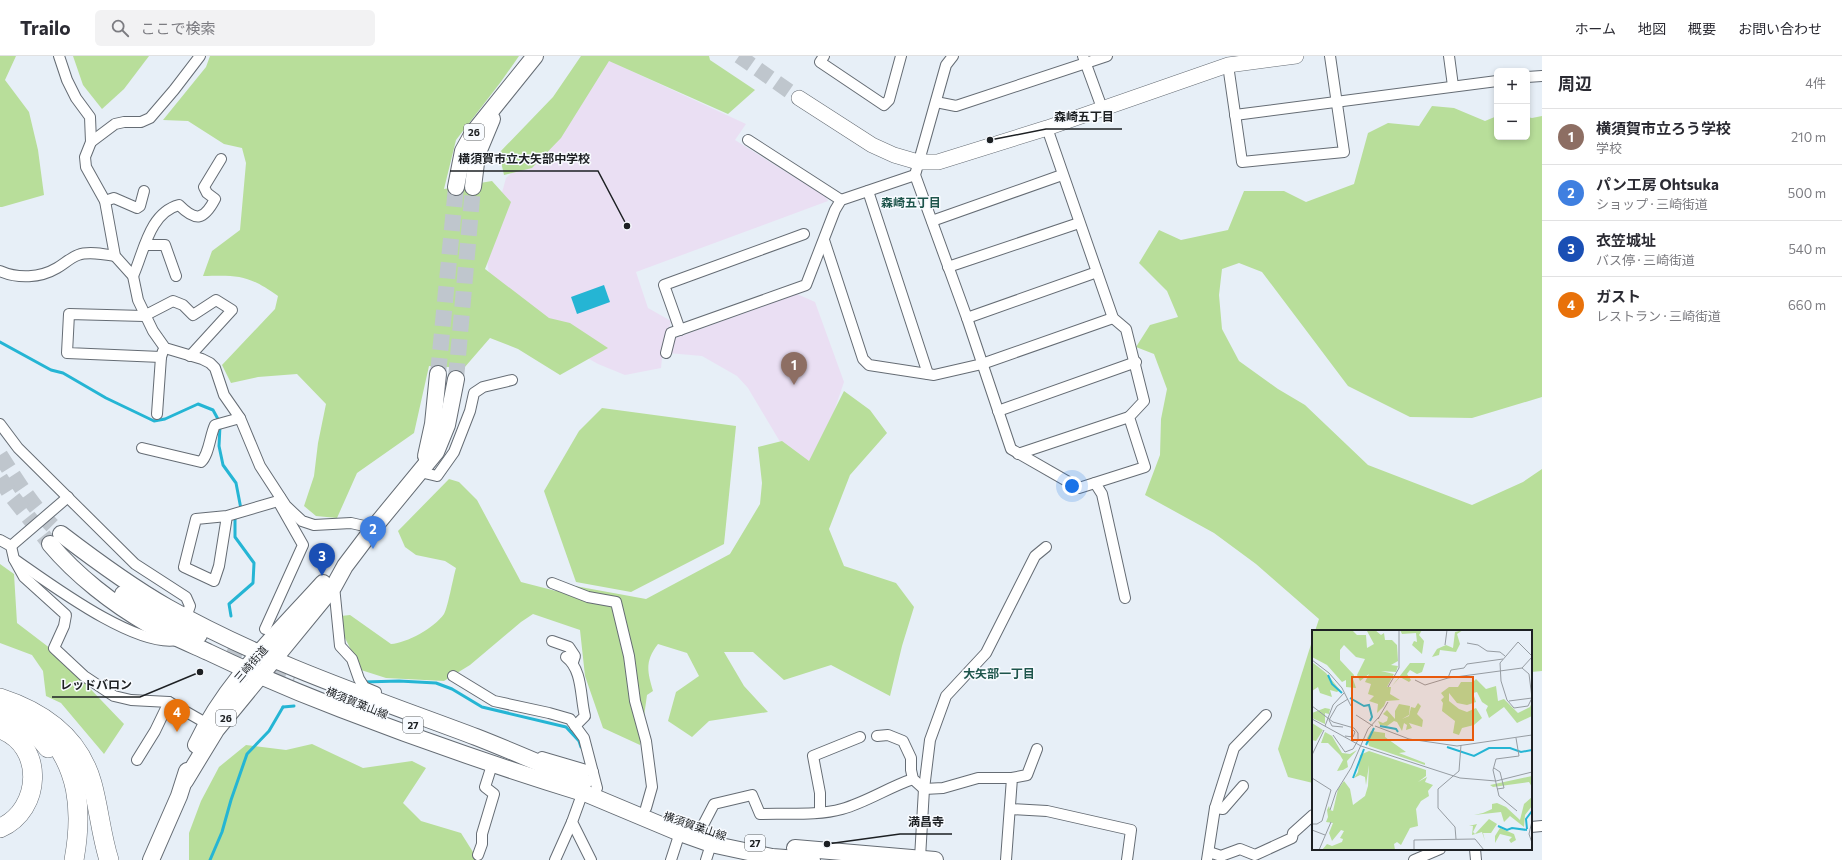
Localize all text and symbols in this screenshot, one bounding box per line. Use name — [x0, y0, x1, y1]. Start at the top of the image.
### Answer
search box — [95, 10, 375, 46]
text: Trailo — [20, 16, 71, 39]
icon: search — [109, 17, 131, 39]
text: ここで検索 — [141, 19, 216, 37]
text: ホーム — [1574, 20, 1616, 37]
text: 地図 — [1638, 20, 1666, 37]
text: 概要 — [1688, 20, 1716, 37]
text: お問い合わせ — [1738, 20, 1822, 37]
map controls — [1494, 68, 1530, 140]
button: + — [1494, 68, 1530, 104]
text: 周辺 — [1558, 73, 1592, 94]
text: 4件 — [1805, 75, 1826, 91]
button: − — [1494, 104, 1530, 140]
callout: 森崎五丁目 — [1046, 105, 1122, 129]
text: 森崎五丁目 — [1054, 109, 1114, 123]
text: 横須賀市立ろう学校 — [1596, 119, 1731, 137]
road number: 26 — [464, 124, 484, 140]
text: 1 — [1568, 129, 1574, 145]
text: 210 m — [1791, 129, 1826, 145]
text: 学校 — [1596, 140, 1622, 156]
callout: 横須賀市立大矢部中学校 — [450, 147, 598, 171]
text: 横須賀市立大矢部中学校 — [458, 151, 590, 165]
text: パン工房 Ohtsuka — [1596, 175, 1719, 193]
text: 2 — [1567, 185, 1575, 201]
text: 500 m — [1788, 185, 1826, 201]
district label: 森崎五丁目 — [881, 195, 941, 209]
text: ショップ · 三崎街道 — [1596, 196, 1708, 212]
text: 衣笠城址 — [1596, 231, 1656, 249]
text: 3 — [1567, 241, 1575, 257]
text: 540 m — [1788, 241, 1826, 257]
text: バス停 · 三崎街道 — [1596, 252, 1695, 268]
text: ガスト — [1596, 287, 1641, 305]
text: 4 — [1567, 297, 1575, 313]
text: 660 m — [1788, 297, 1826, 313]
text: レストラン · 三崎街道 — [1596, 308, 1721, 324]
pin: 1 — [781, 352, 807, 385]
your location — [1062, 476, 1082, 496]
pin: 2 — [360, 516, 386, 549]
pin: 3 — [309, 543, 335, 576]
inset map — [1312, 630, 1532, 850]
street label: 三崎街道 — [231, 643, 270, 685]
district label: 大矢部一丁目 — [963, 666, 1035, 680]
callout: レッドバロン — [52, 673, 140, 697]
text: レッドバロン — [60, 677, 132, 691]
street label: 横須賀葉山線 — [324, 684, 390, 721]
pin: 4 — [164, 699, 190, 732]
road number: 26 — [216, 710, 236, 726]
road number: 27 — [403, 717, 423, 733]
street label: 横須賀葉山線 — [662, 809, 728, 842]
callout: 満昌寺 — [900, 810, 952, 834]
text: 満昌寺 — [908, 814, 944, 828]
road number: 27 — [745, 835, 765, 851]

